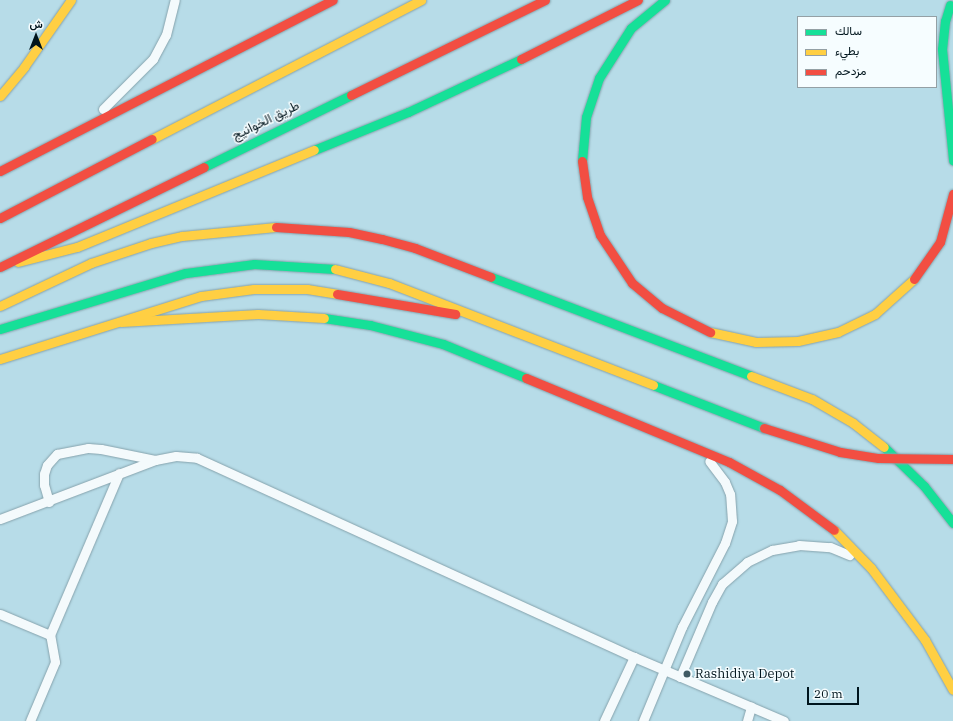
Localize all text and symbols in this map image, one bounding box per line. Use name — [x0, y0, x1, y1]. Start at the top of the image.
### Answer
north arrow — [16, 16, 56, 56]
legend — [797, 16, 937, 88]
text: ش — [29, 17, 43, 31]
text: سالك — [835, 23, 862, 38]
text: بطيء — [835, 43, 859, 58]
text: مزدحم — [835, 63, 866, 78]
street label: طريق الخوانيج — [230, 98, 302, 144]
place label: Rashidiya Depot — [695, 666, 794, 682]
marker: Rashidiya Depot — [682, 669, 692, 679]
scale bar — [809, 679, 861, 705]
text: 20 m — [814, 686, 843, 701]

